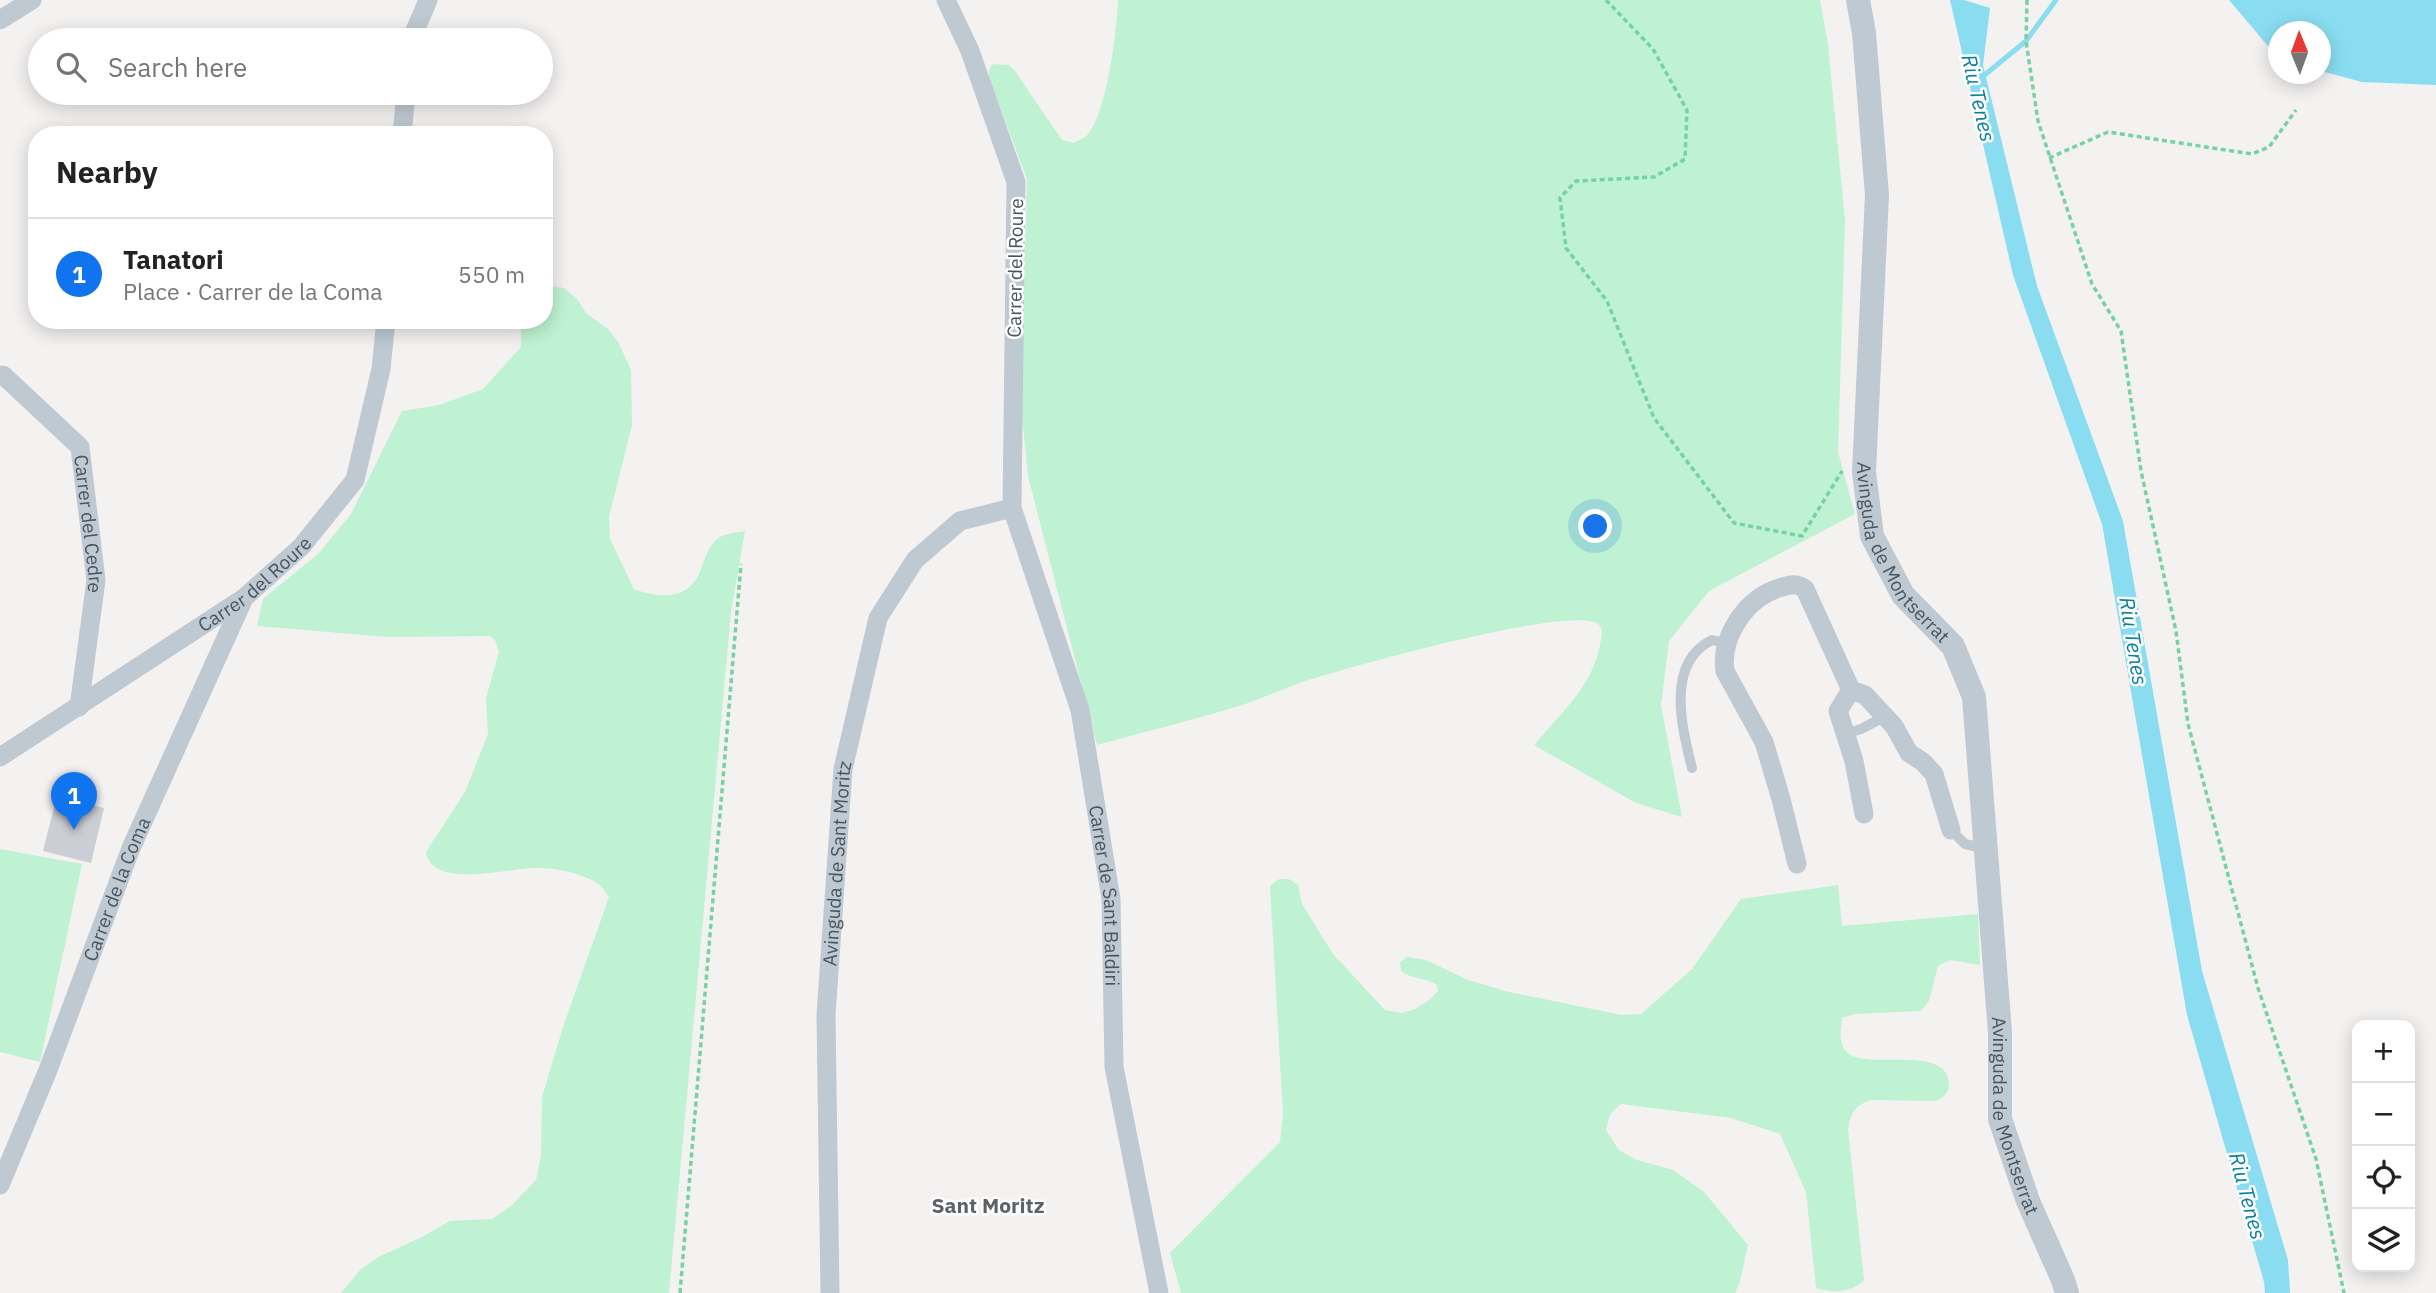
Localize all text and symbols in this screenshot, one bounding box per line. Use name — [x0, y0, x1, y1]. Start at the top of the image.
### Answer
north arrow — [2268, 21, 2331, 84]
search box — [28, 28, 553, 105]
icon: search — [52, 48, 90, 86]
text: Search here — [108, 50, 247, 84]
water label: Riu Tenes — [1955, 51, 2003, 144]
text: Nearby — [56, 152, 158, 191]
street label: Carrer del Roure — [1002, 198, 1028, 338]
text: Tanatori — [123, 242, 224, 276]
text: 1 — [72, 259, 86, 289]
text: 550 m — [458, 259, 525, 289]
text: Place · Carrer de la Coma — [123, 276, 383, 306]
street label: Carrer del Cedre — [69, 453, 108, 595]
street label: Avinguda de Montserrat — [1852, 462, 1955, 648]
your location — [1578, 509, 1612, 543]
street label: Carrer del Roure — [193, 532, 317, 637]
water label: Riu Tenes — [2113, 595, 2155, 687]
street label: Avinguda de Sant Moritz — [817, 758, 857, 967]
pin: 1 — [51, 772, 97, 830]
street label: Carrer de Sant Baldiri — [1084, 803, 1125, 986]
street label: Carrer de la Coma — [78, 813, 155, 965]
street label: Avinguda de Montserrat — [1987, 1015, 2045, 1218]
map controls — [2352, 1020, 2415, 1272]
button: + — [2352, 1020, 2415, 1083]
button: − — [2352, 1083, 2415, 1146]
button: locate — [2352, 1146, 2415, 1209]
water label: Riu Tenes — [2223, 1149, 2273, 1242]
district label: Sant Moritz — [931, 1191, 1045, 1219]
button: layers — [2352, 1209, 2415, 1272]

